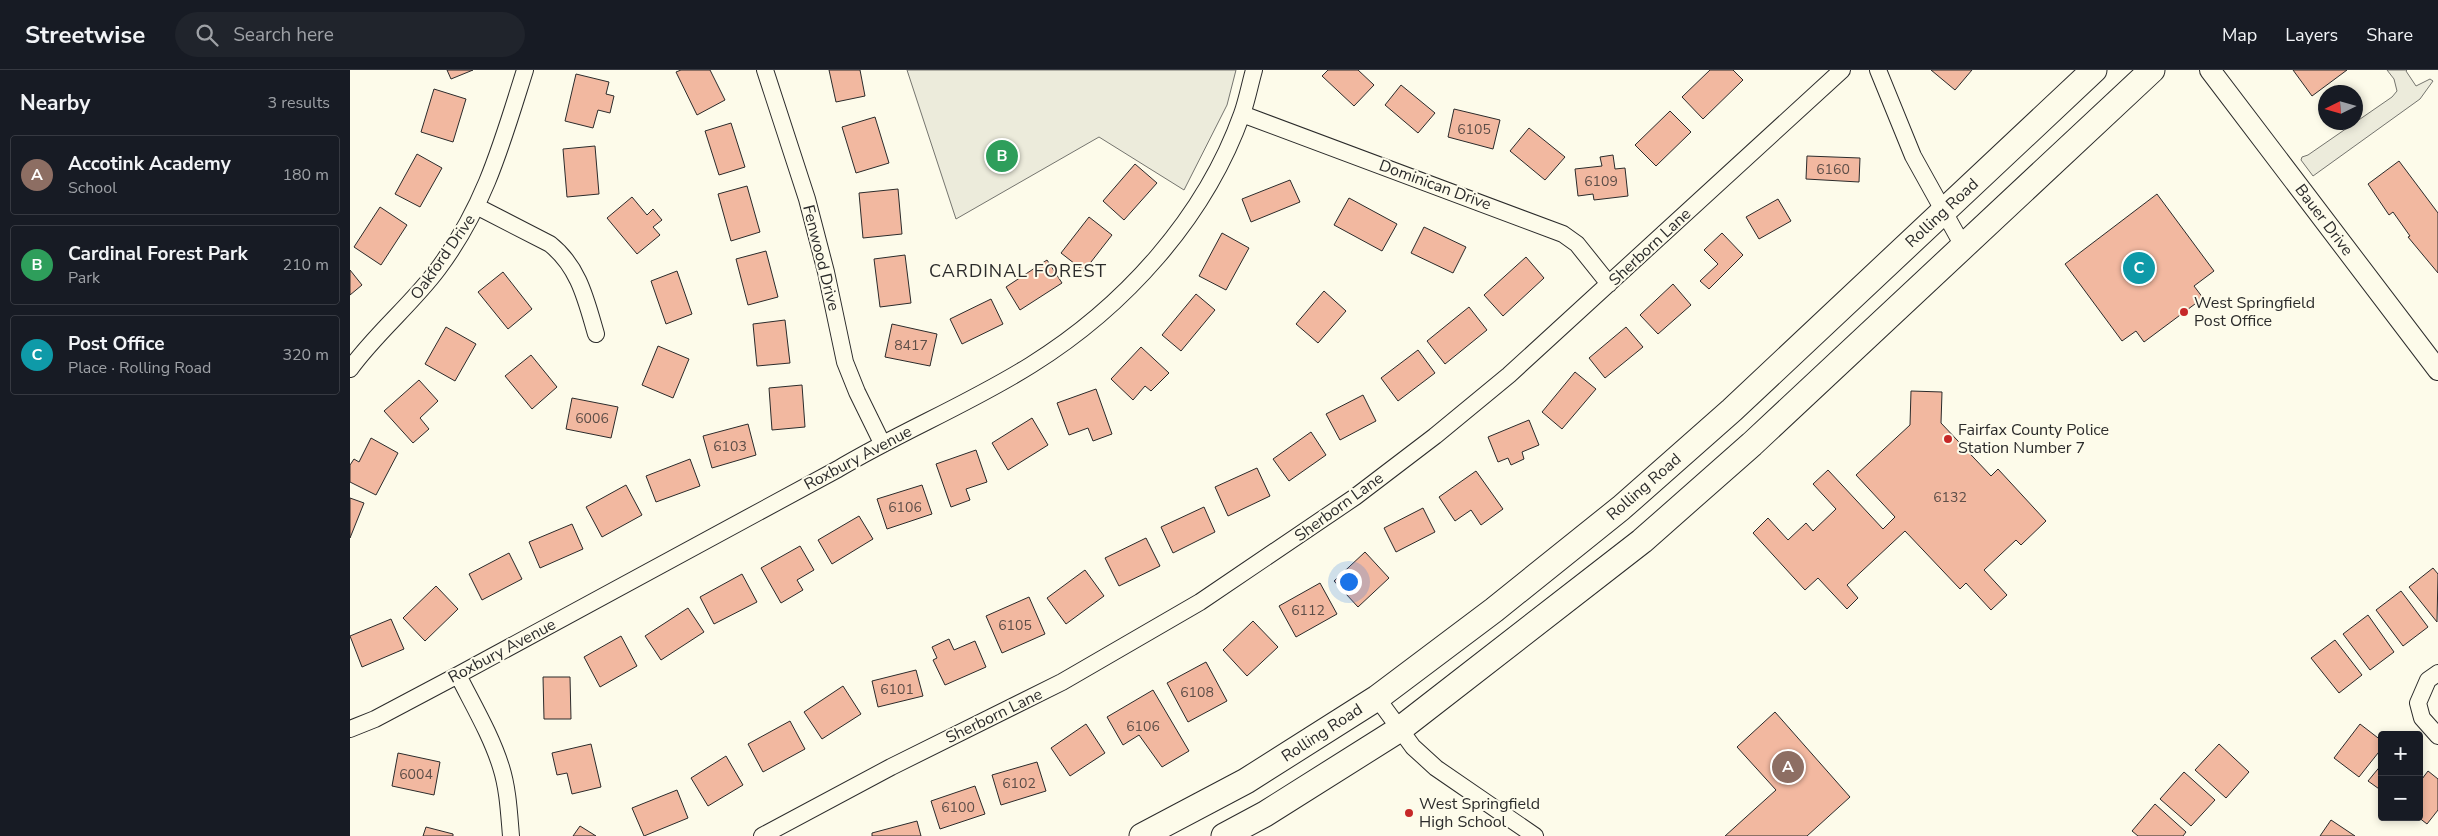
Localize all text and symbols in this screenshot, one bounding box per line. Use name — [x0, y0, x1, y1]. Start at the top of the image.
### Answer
search box — [175, 12, 525, 57]
text: Streetwise — [25, 19, 145, 51]
icon: search — [193, 21, 221, 49]
text: Search here — [233, 22, 334, 48]
text: Map — [2222, 23, 2257, 47]
text: Layers — [2285, 23, 2338, 47]
text: Share — [2366, 23, 2413, 47]
north arrow — [2318, 85, 2363, 130]
text: Nearby — [20, 89, 90, 117]
text: 3 results — [268, 92, 330, 114]
house number: 6105 — [1457, 120, 1491, 139]
pin: B — [986, 137, 1018, 175]
text: Accotink Academy — [68, 151, 231, 177]
street label: Dominican Drive — [1376, 154, 1494, 216]
house number: 6160 — [1816, 160, 1850, 179]
text: A — [31, 164, 43, 186]
text: 180 m — [282, 164, 329, 186]
house number: 6109 — [1584, 172, 1618, 191]
street label: Rolling Road — [1901, 173, 1983, 253]
text: School — [68, 177, 117, 199]
street label: Bauer Drive — [2290, 180, 2358, 260]
street label: Fenwood Drive — [797, 203, 845, 313]
street label: Sherborn Lane — [1604, 203, 1696, 291]
street label: Oakford Drive — [405, 210, 481, 304]
text: Cardinal Forest Park — [68, 241, 248, 267]
pin: C — [2123, 249, 2155, 287]
text: B — [31, 254, 43, 276]
text: 210 m — [282, 254, 329, 276]
district label: CARDINAL FOREST — [929, 259, 1107, 283]
text: Park — [68, 267, 100, 289]
place label: West Springfield Post Office — [2194, 292, 2315, 332]
marker: West Springfield Post Office — [2178, 306, 2190, 318]
text: Post Office — [68, 331, 165, 357]
house number: 8417 — [894, 336, 928, 355]
text: C — [32, 344, 42, 366]
text: 320 m — [282, 344, 329, 366]
text: Place · Rolling Road — [68, 357, 211, 379]
house number: 6006 — [575, 409, 609, 428]
place label: Fairfax County Police Station Number 7 — [1958, 419, 2109, 459]
street label: Roxbury Avenue — [800, 420, 916, 496]
marker: Fairfax County Police Station Number 7 — [1942, 433, 1954, 445]
house number: 6103 — [713, 437, 747, 456]
street label: Rolling Road — [1602, 448, 1686, 526]
street label: Sherborn Lane — [1290, 467, 1388, 547]
house number: 6132 — [1933, 488, 1967, 507]
house number: 6106 — [888, 498, 922, 517]
your location — [1336, 569, 1362, 595]
house number: 6112 — [1291, 601, 1325, 620]
street label: Roxbury Avenue — [444, 613, 560, 689]
house number: 6105 — [998, 616, 1032, 635]
house number: 6101 — [880, 680, 914, 699]
street label: Sherborn Lane — [942, 683, 1046, 749]
house number: 6108 — [1180, 683, 1214, 702]
street label: Rolling Road — [1277, 699, 1367, 767]
house number: 6106 — [1126, 717, 1160, 736]
map controls — [2378, 731, 2423, 821]
button: + — [2378, 731, 2423, 776]
pin: A — [1772, 748, 1804, 786]
house number: 6004 — [399, 765, 433, 784]
house number: 6102 — [1002, 774, 1036, 793]
button: − — [2378, 776, 2423, 821]
place label: West Springfield High School — [1419, 793, 1540, 833]
house number: 6100 — [941, 798, 975, 817]
marker: West Springfield High School — [1403, 807, 1415, 819]

